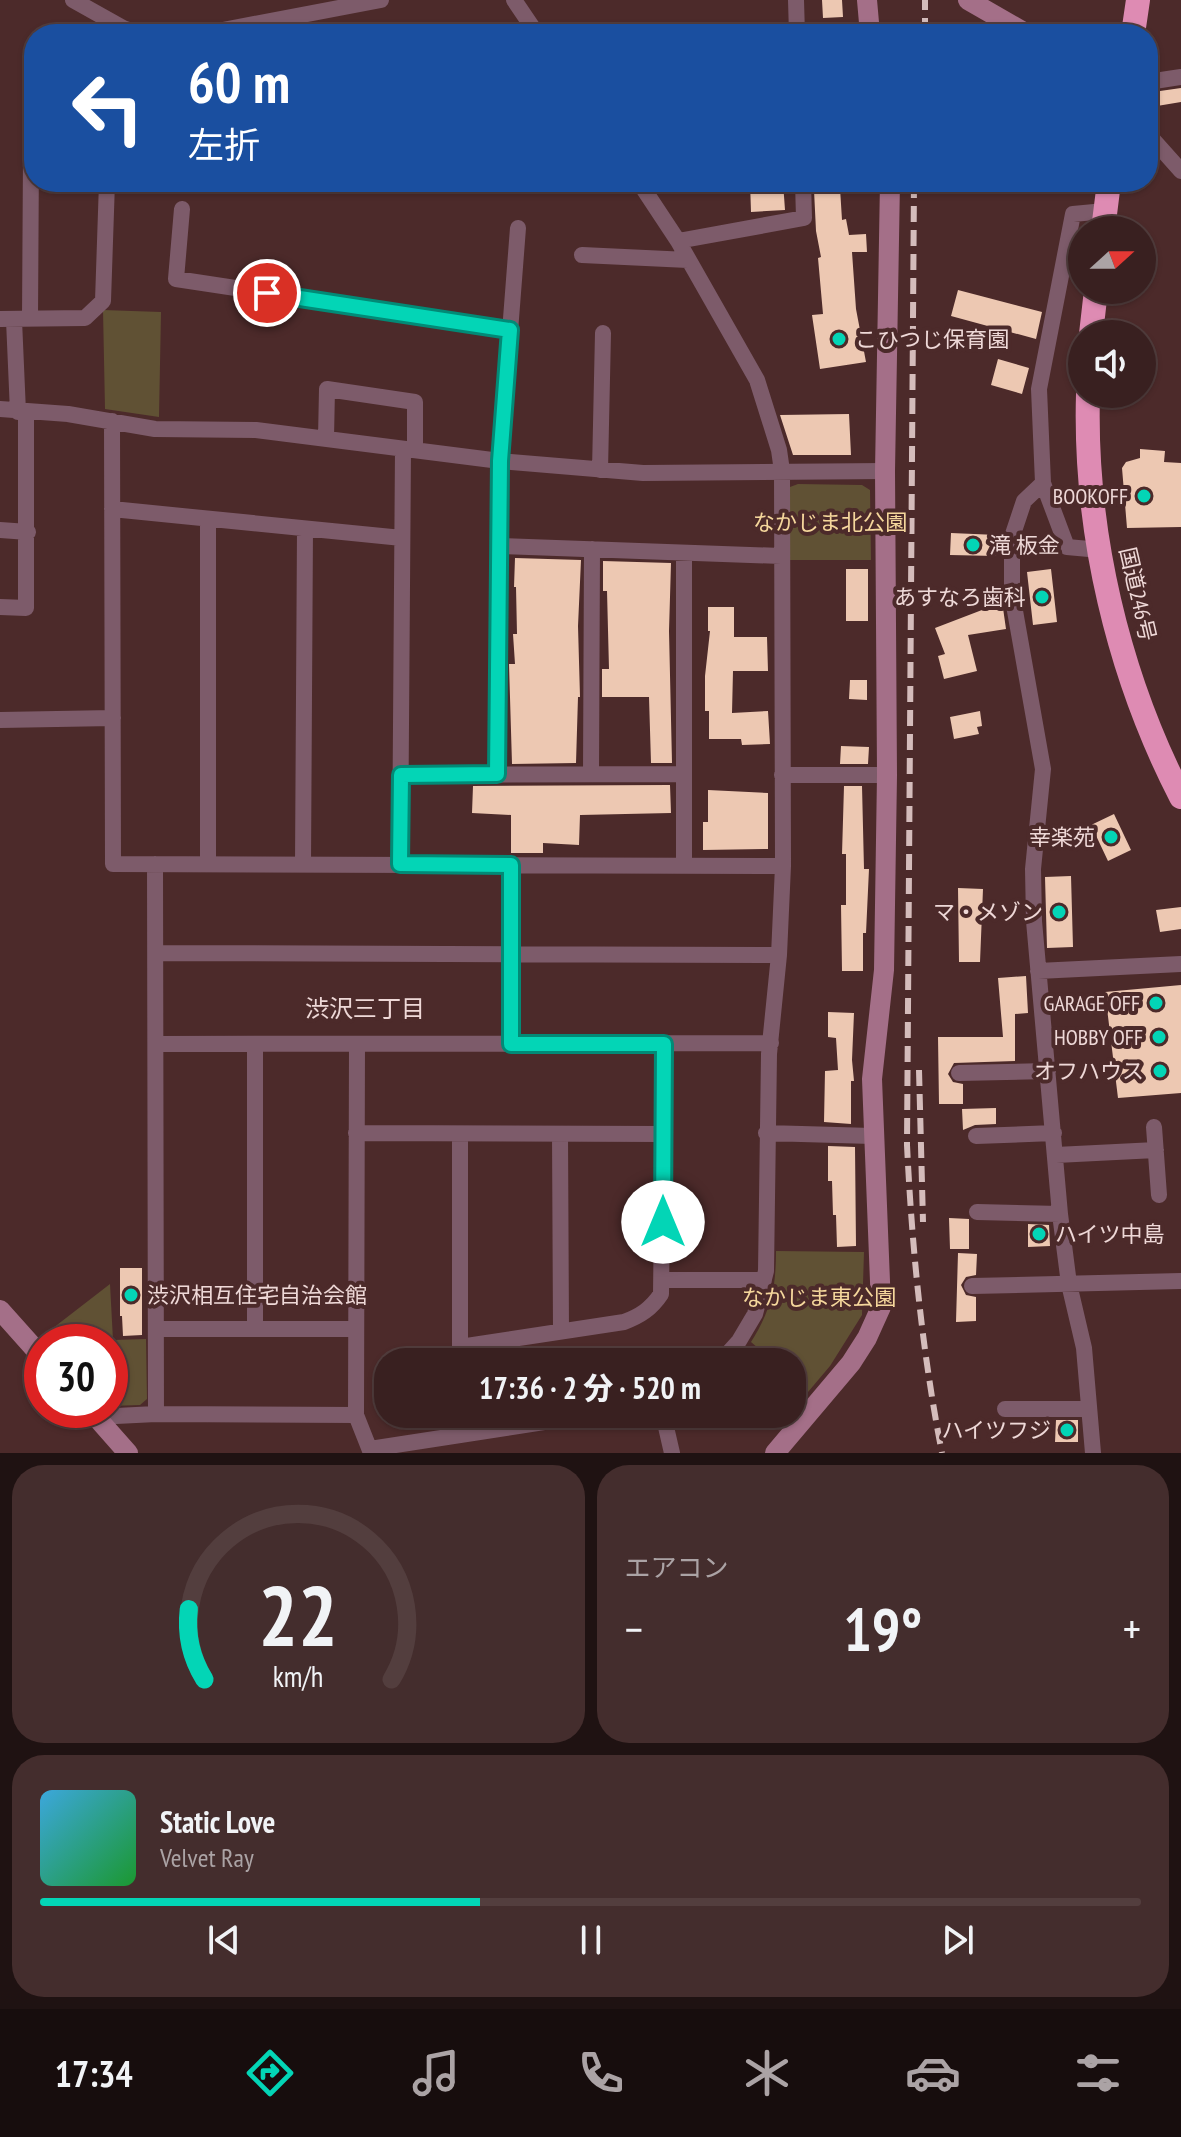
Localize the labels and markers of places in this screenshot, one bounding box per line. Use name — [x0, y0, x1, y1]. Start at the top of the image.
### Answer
pin — [233, 259, 301, 327]
place label: こひつじ保育園 — [855, 325, 1009, 353]
marker: こひつじ保育園 — [830, 330, 848, 348]
place label: BOOKOFF — [1053, 482, 1128, 510]
marker: BOOKOFF — [1135, 487, 1153, 505]
place label: 滝 板金 — [989, 531, 1060, 559]
marker: 滝 板金 — [964, 536, 982, 554]
place label: あすなろ歯科 — [894, 583, 1026, 611]
marker: あすなろ歯科 — [1033, 588, 1051, 606]
place label: 幸楽苑 — [1029, 823, 1095, 851]
marker: 幸楽苑 — [1102, 828, 1120, 846]
place label: マ・メゾン — [933, 898, 1043, 926]
marker: マ・メゾン — [1050, 903, 1068, 921]
place label: GARAGE OFF — [1044, 989, 1140, 1017]
marker: GARAGE OFF — [1147, 994, 1165, 1012]
place label: HOBBY OFF — [1054, 1023, 1143, 1051]
marker: HOBBY OFF — [1150, 1028, 1168, 1046]
place label: オフハウス — [1034, 1057, 1144, 1085]
marker: オフハウス — [1151, 1062, 1169, 1080]
place label: ハイツ中島 — [1055, 1220, 1165, 1248]
marker: ハイツ中島 — [1030, 1225, 1048, 1243]
place label: 渋沢相互住宅自治会館 — [147, 1281, 367, 1309]
marker: 渋沢相互住宅自治会館 — [122, 1286, 140, 1304]
place label: ハイツフジ — [941, 1416, 1051, 1444]
marker: ハイツフジ — [1058, 1421, 1076, 1439]

